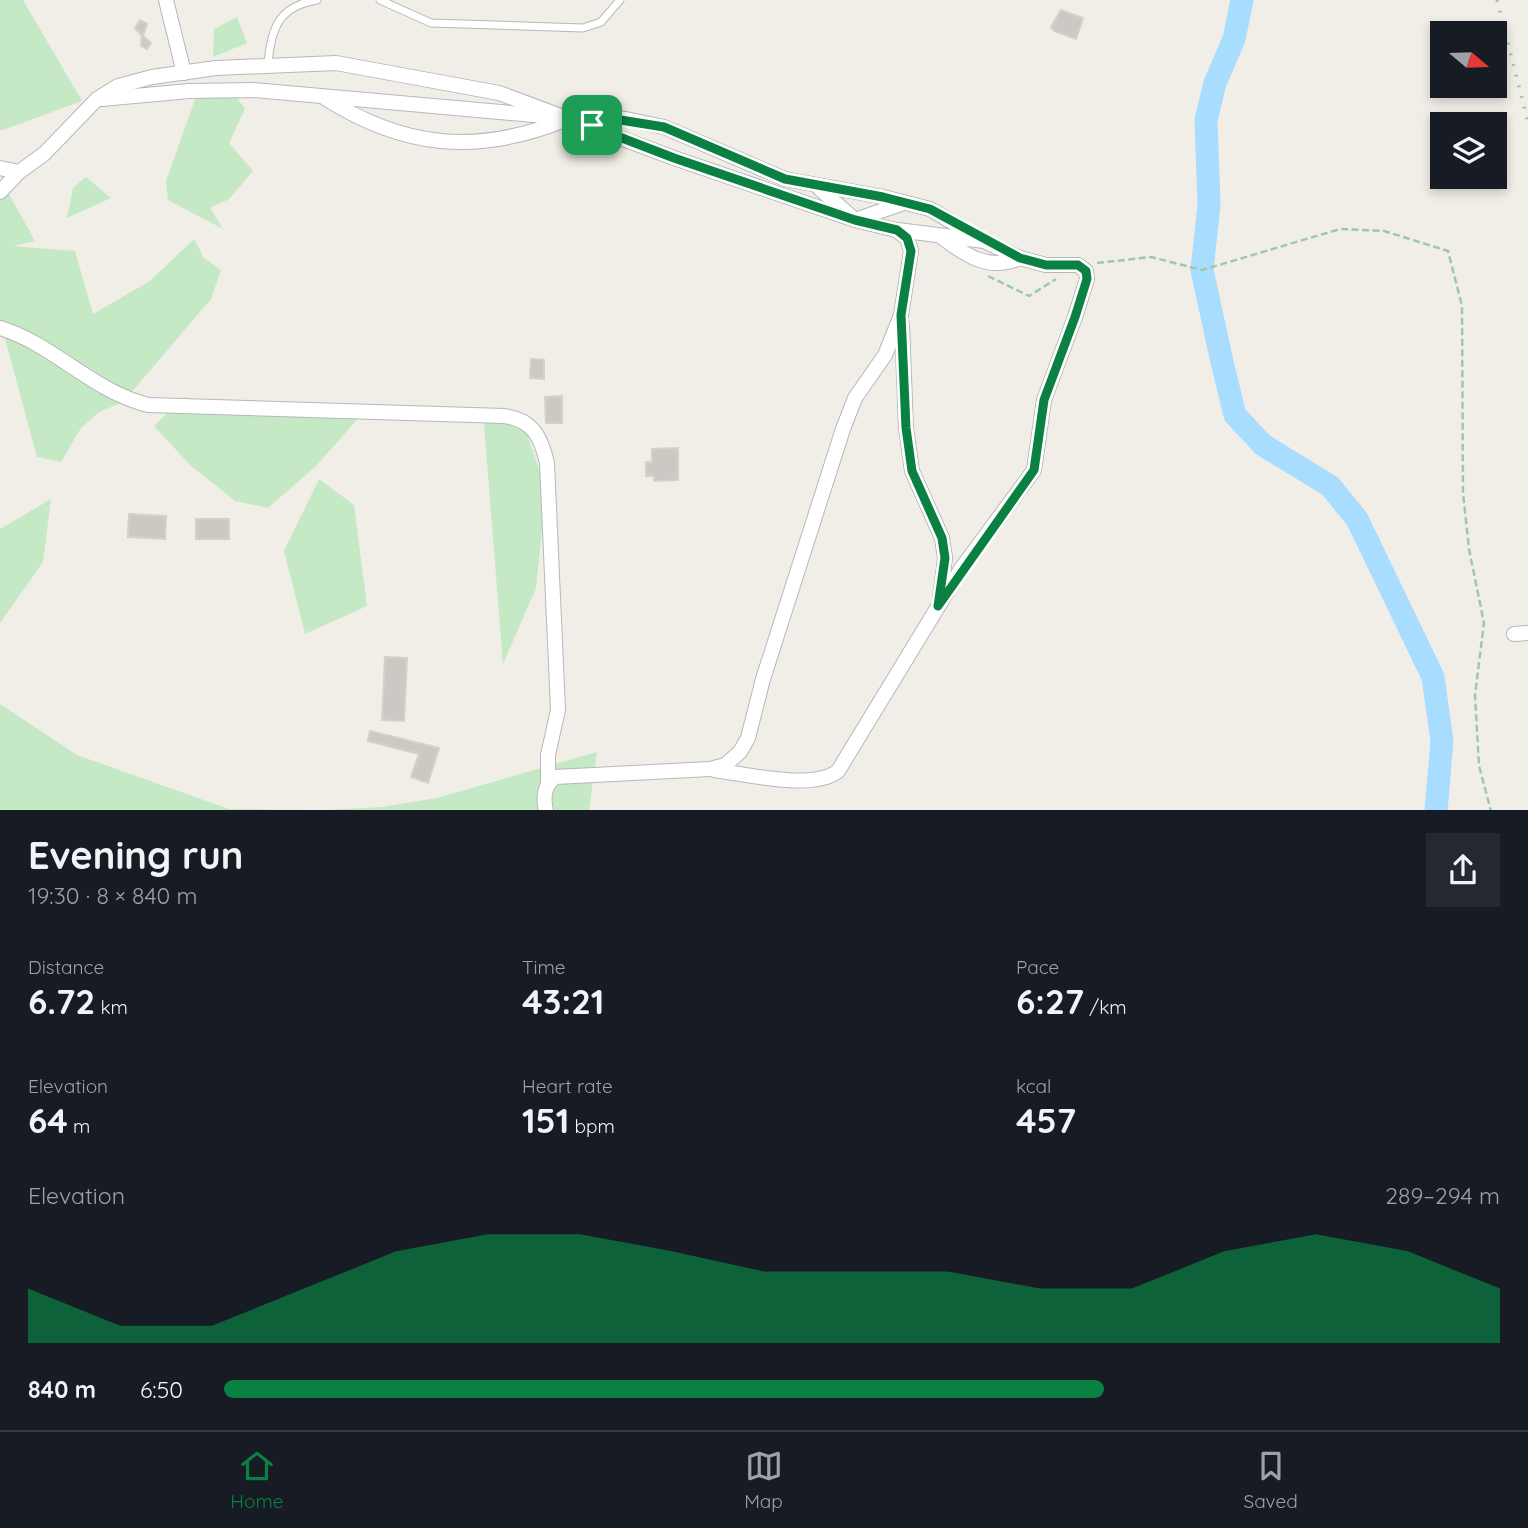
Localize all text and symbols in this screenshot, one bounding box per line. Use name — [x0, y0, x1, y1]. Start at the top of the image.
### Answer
north arrow — [1430, 21, 1507, 98]
map controls — [1430, 21, 1507, 189]
pin — [562, 95, 622, 155]
icon: arrive — [573, 106, 611, 144]
button: layers — [1430, 112, 1507, 189]
text: Evening run — [28, 831, 243, 879]
button: share — [1426, 833, 1500, 907]
text: 19:30 · 8 × 840 m — [28, 881, 198, 910]
text: Distance — [28, 955, 104, 979]
text: Time — [522, 955, 566, 979]
text: Pace — [1016, 955, 1059, 979]
text: 6.72 — [28, 979, 95, 1023]
text: 43:21 — [522, 979, 604, 1023]
text: 6:27 — [1016, 979, 1084, 1023]
text: km — [95, 995, 128, 1019]
text: /km — [1084, 995, 1127, 1019]
text: Elevation — [28, 1074, 108, 1098]
text: Heart rate — [522, 1074, 613, 1098]
text: kcal — [1016, 1074, 1051, 1098]
text: 64 — [28, 1098, 68, 1142]
text: 151 — [522, 1098, 569, 1142]
text: 457 — [1016, 1098, 1076, 1142]
text: m — [68, 1114, 90, 1138]
text: bpm — [569, 1114, 615, 1138]
text: Elevation — [28, 1181, 125, 1210]
text: 289–294 m — [1385, 1181, 1500, 1210]
text: 840 m — [28, 1375, 96, 1404]
text: 6:50 — [140, 1375, 183, 1404]
tab: Home — [230, 1447, 284, 1513]
tab: Map — [744, 1447, 783, 1513]
tab: Saved — [1244, 1447, 1298, 1513]

